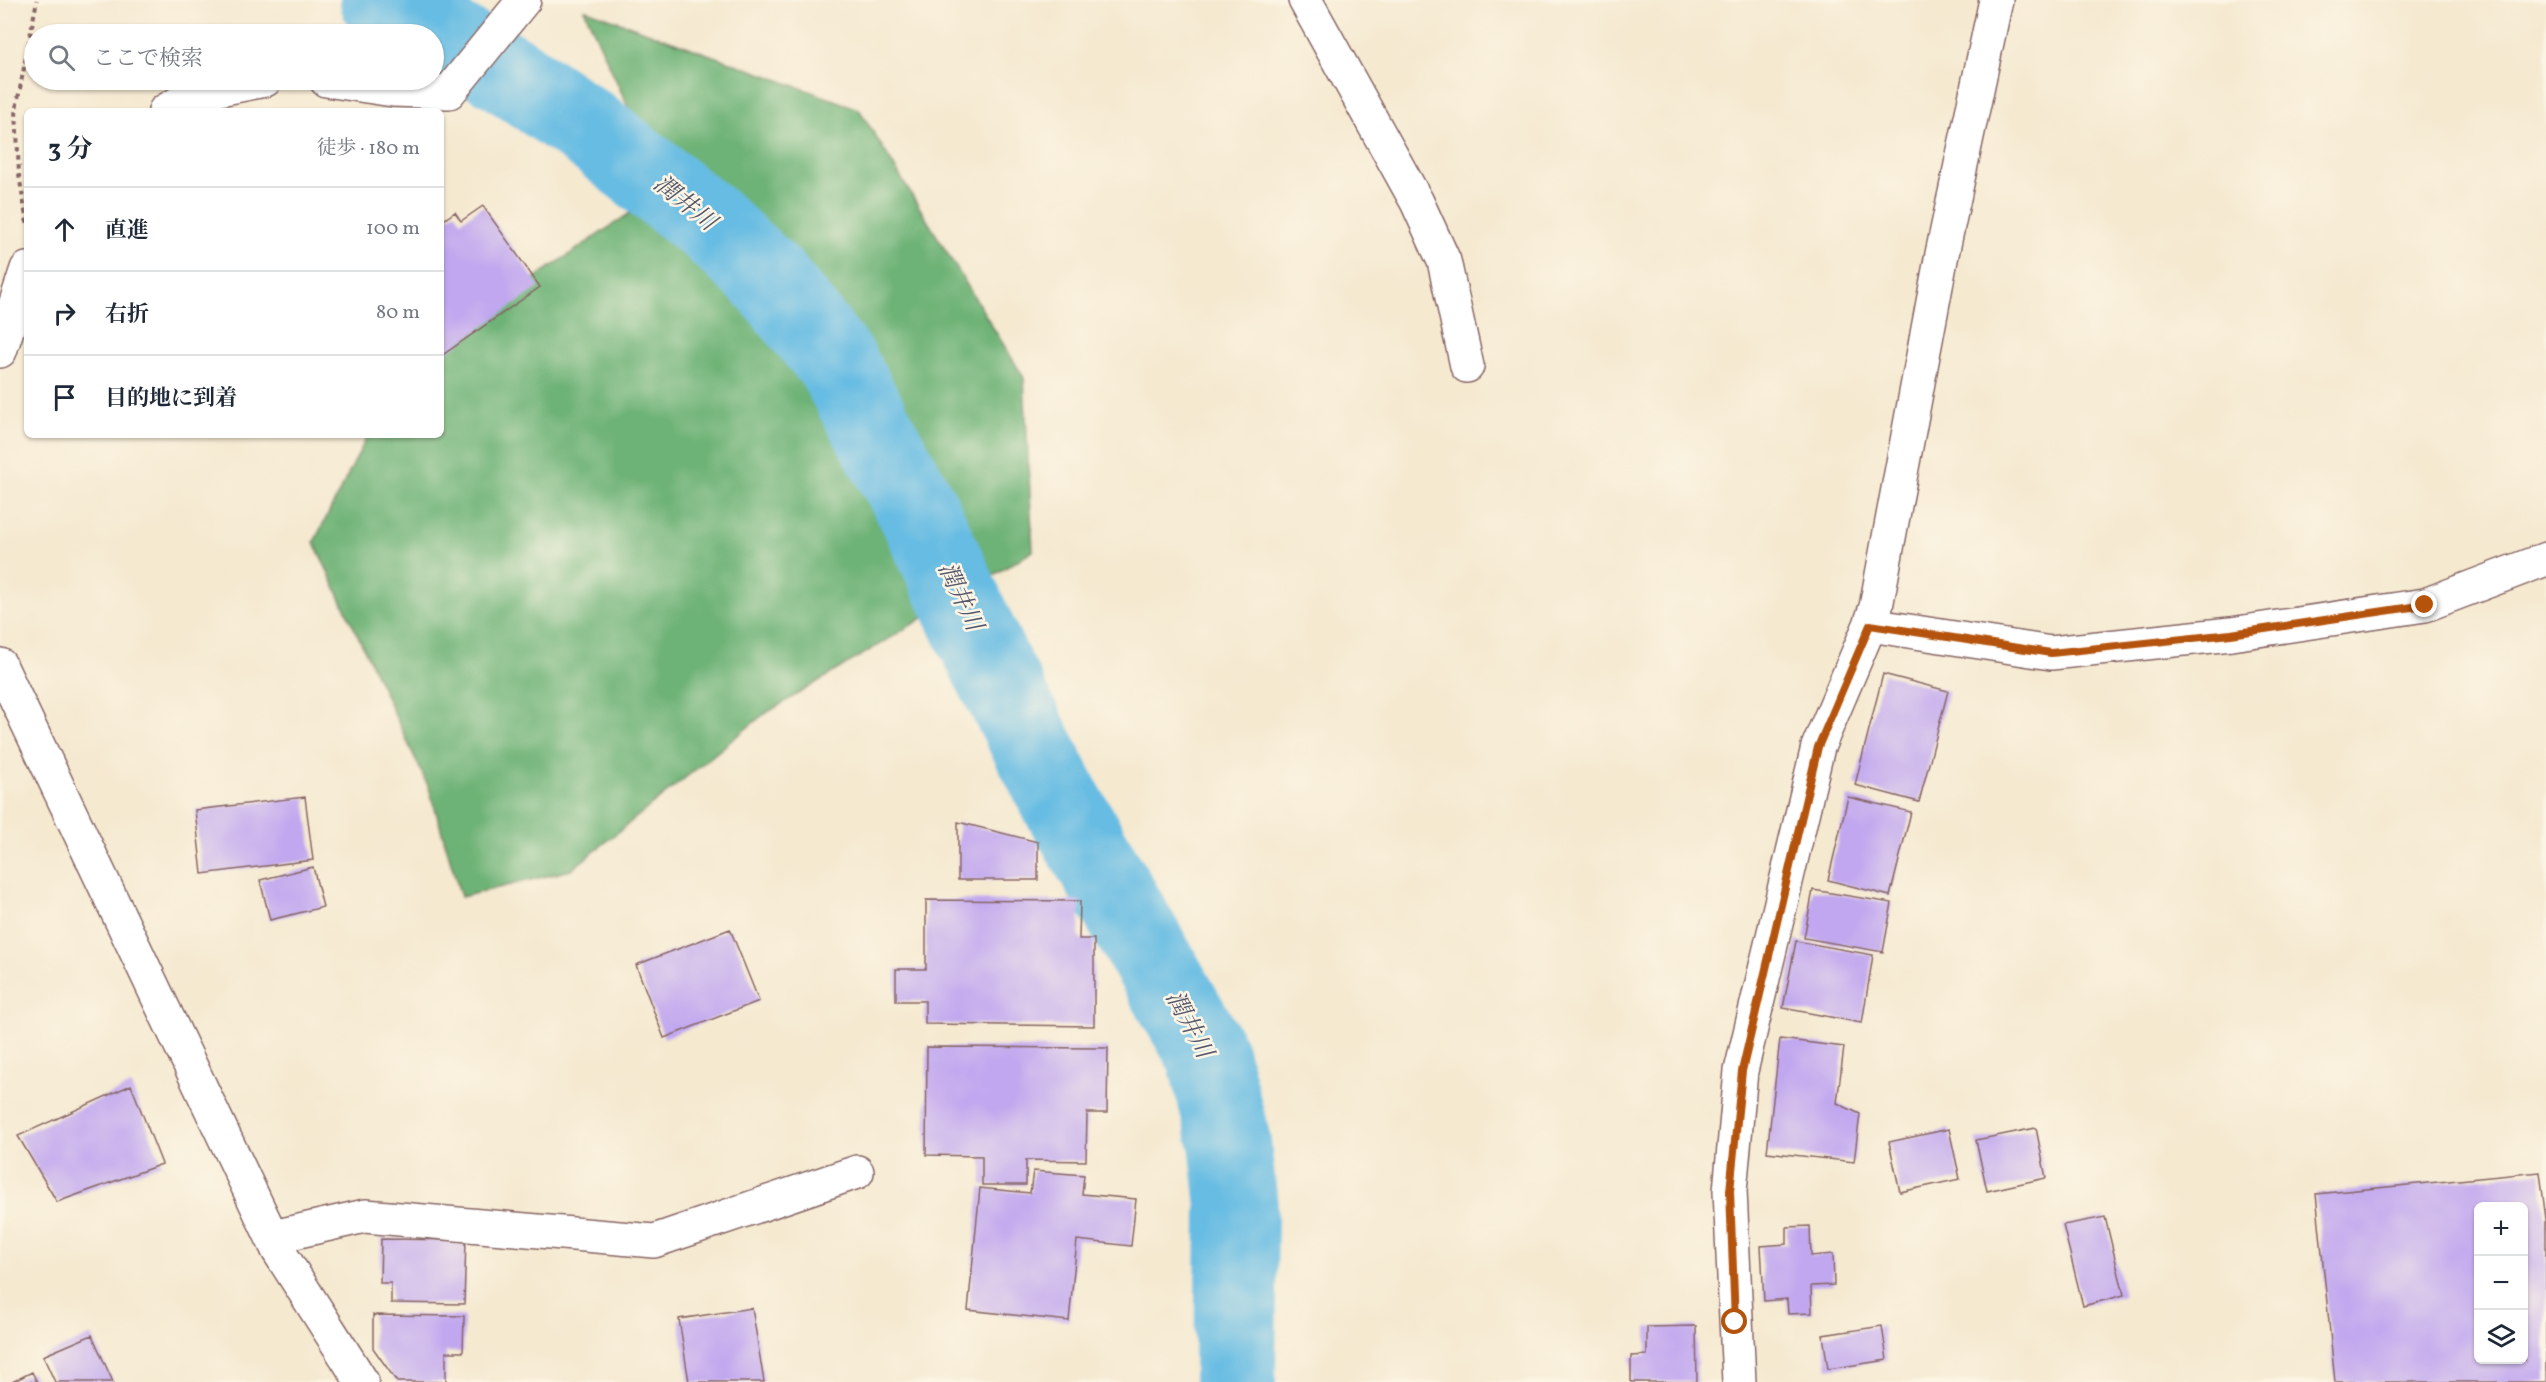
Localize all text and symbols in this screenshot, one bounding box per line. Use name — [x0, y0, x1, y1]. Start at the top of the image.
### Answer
search box — [24, 24, 444, 90]
icon: search — [45, 41, 78, 74]
text: ここで検索 — [93, 44, 203, 75]
text: 3 分 — [48, 132, 92, 168]
text: 徒歩 · 180 m — [316, 135, 420, 163]
water label: 潤井川 — [645, 168, 725, 242]
icon: ahead — [48, 213, 81, 246]
text: 100 m — [366, 215, 420, 243]
text: 直進 — [105, 216, 149, 247]
icon: right — [48, 297, 81, 330]
text: 80 m — [376, 299, 420, 327]
text: 右折 — [105, 300, 149, 331]
icon: arrive — [48, 381, 81, 414]
text: 目的地に到着 — [105, 384, 237, 415]
water label: 潤井川 — [928, 557, 991, 640]
route end — [2411, 591, 2437, 617]
water label: 潤井川 — [1156, 985, 1221, 1067]
map controls — [2474, 1202, 2528, 1364]
button: + — [2474, 1202, 2528, 1256]
button: − — [2474, 1256, 2528, 1310]
route start — [1721, 1308, 1747, 1334]
button: layers — [2474, 1310, 2528, 1364]

